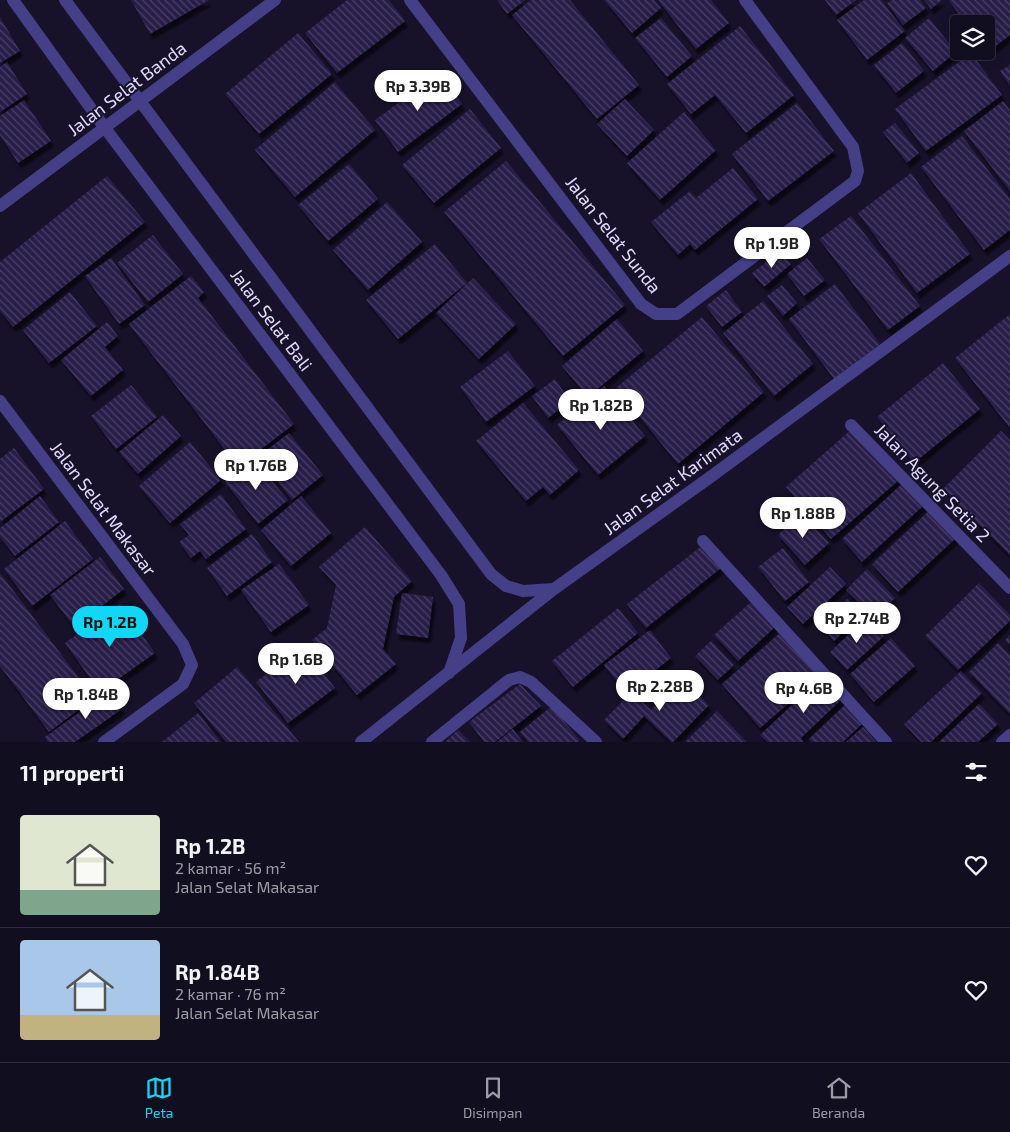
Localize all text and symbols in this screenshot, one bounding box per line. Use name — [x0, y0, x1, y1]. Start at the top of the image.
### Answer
map controls — [950, 15, 995, 60]
button: layers — [950, 15, 995, 60]
street label: Jalan Selat Banda — [63, 36, 190, 140]
pin: Rp 3.39B — [366, 70, 470, 112]
text: Rp 3.39B — [385, 76, 451, 95]
street label: Jalan Selat Sunda — [561, 171, 666, 297]
pin: Rp 1.9B — [726, 226, 818, 269]
text: Rp 1.9B — [745, 233, 799, 252]
street label: Jalan Selat Bali — [226, 264, 317, 375]
pin: Rp 1.82B — [549, 388, 653, 431]
text: Rp 1.82B — [569, 395, 633, 414]
street label: Jalan Agung Setia 2 — [870, 418, 995, 546]
street label: Jalan Selat Karimata — [599, 423, 746, 539]
street label: Jalan Selat Makasar — [46, 437, 161, 580]
pin: Rp 1.76B — [204, 448, 308, 491]
text: Rp 1.76B — [225, 455, 287, 474]
pin: Rp 1.88B — [751, 496, 855, 539]
text: Rp 1.88B — [771, 503, 835, 522]
pin: Rp 2.74B — [805, 602, 909, 644]
pin: Rp 1.2B — [64, 606, 156, 648]
text: Rp 2.74B — [825, 608, 889, 627]
text: Rp 1.2B — [83, 612, 137, 631]
pin: Rp 1.6B — [250, 642, 342, 685]
text: Rp 1.6B — [269, 649, 323, 668]
pin: Rp 2.28B — [608, 670, 712, 712]
pin: Rp 4.6B — [758, 672, 850, 714]
text: Rp 2.28B — [627, 676, 693, 695]
pin: Rp 1.84B — [34, 678, 138, 720]
text: Rp 4.6B — [775, 678, 833, 697]
text: Rp 1.84B — [54, 684, 118, 703]
icon: filters — [962, 758, 990, 786]
text: 11 properti — [20, 760, 124, 785]
text: Rp 1.2B — [175, 833, 246, 858]
icon: home — [60, 835, 120, 895]
icon: heart — [962, 851, 990, 879]
text: 2 kamar · 56 m² — [175, 858, 286, 877]
text: Jalan Selat Makasar — [175, 877, 319, 896]
text: Rp 1.84B — [175, 959, 260, 984]
icon: home — [60, 960, 120, 1020]
icon: heart — [962, 976, 990, 1004]
text: 2 kamar · 76 m² — [175, 984, 286, 1003]
text: Jalan Selat Makasar — [175, 1003, 319, 1022]
tab: Peta — [145, 1074, 173, 1121]
tab: Disimpan — [463, 1074, 522, 1121]
tab: Beranda — [812, 1074, 865, 1121]

